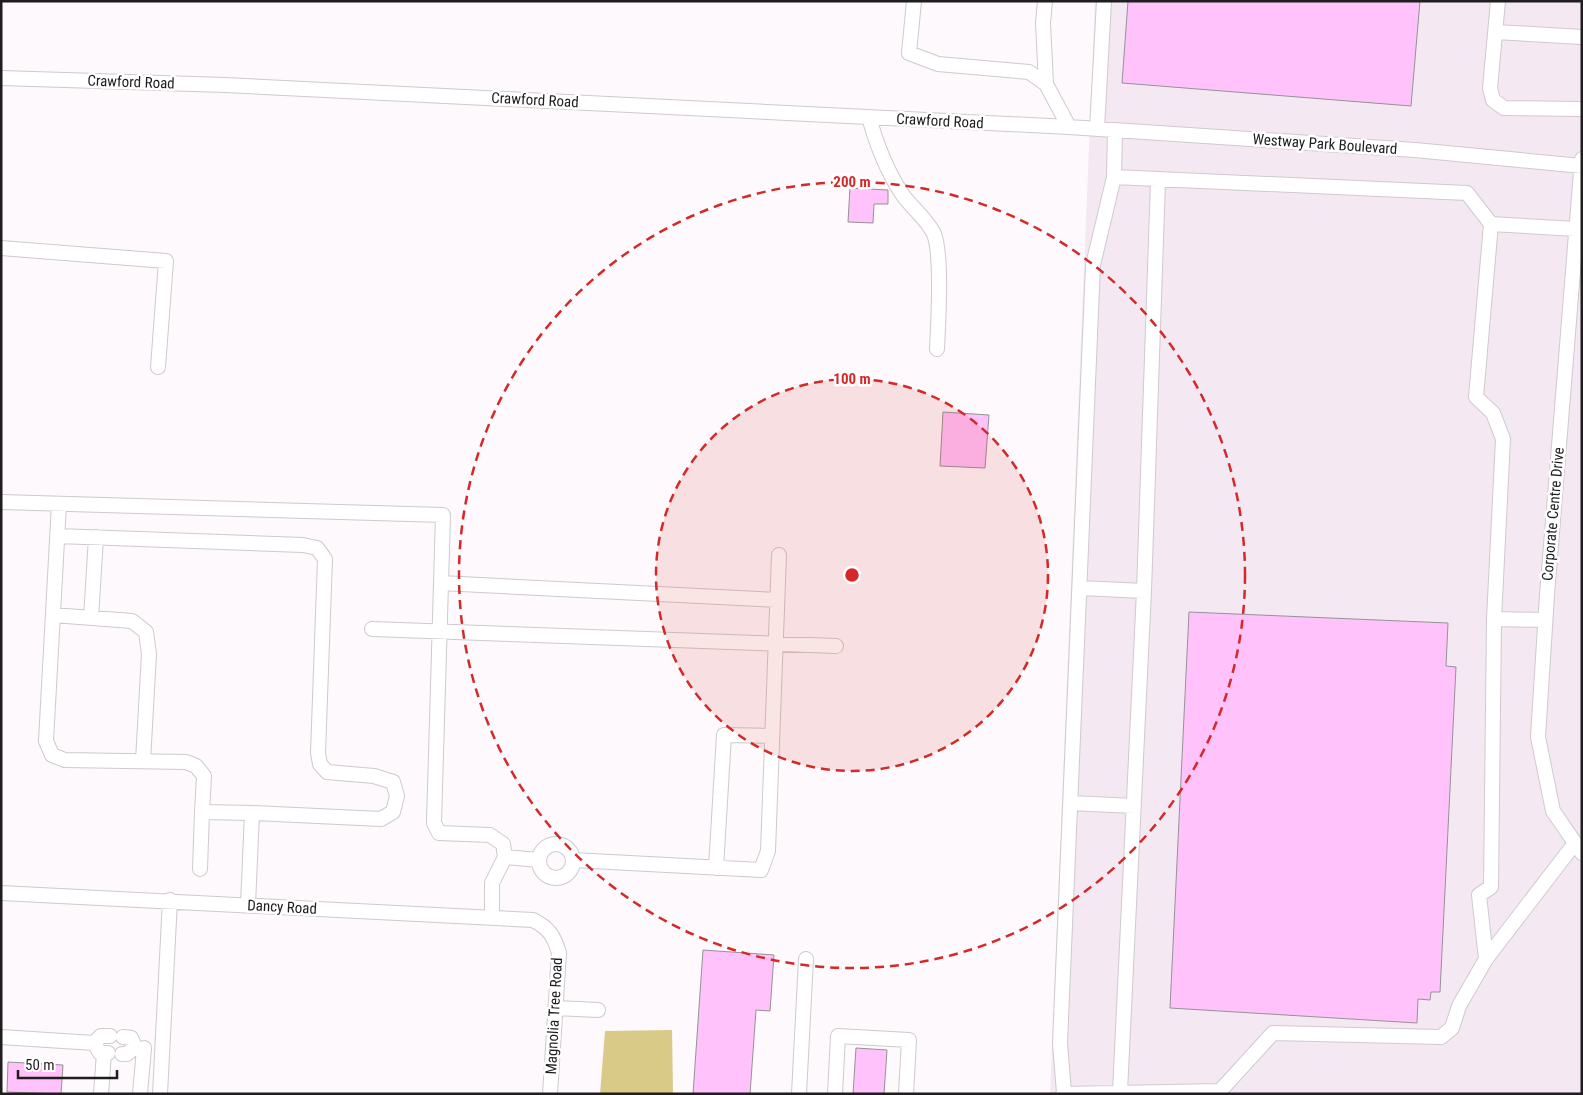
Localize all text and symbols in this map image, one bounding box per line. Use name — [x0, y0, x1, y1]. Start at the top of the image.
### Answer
street label: Crawford Road — [87, 71, 175, 93]
street label: Crawford Road — [491, 89, 579, 111]
street label: Crawford Road — [896, 110, 984, 132]
street label: Westway Park Boulevard — [1252, 130, 1398, 158]
text: 200 m — [833, 173, 871, 191]
text: 100 m — [833, 370, 871, 388]
street label: Corporate Centre Drive — [1538, 446, 1568, 582]
centre of rings — [843, 566, 861, 584]
street label: Dancy Road — [247, 896, 317, 918]
street label: Magnolia Tree Road — [542, 957, 566, 1075]
scale bar — [18, 1048, 116, 1080]
text: 50 m — [25, 1056, 55, 1074]

